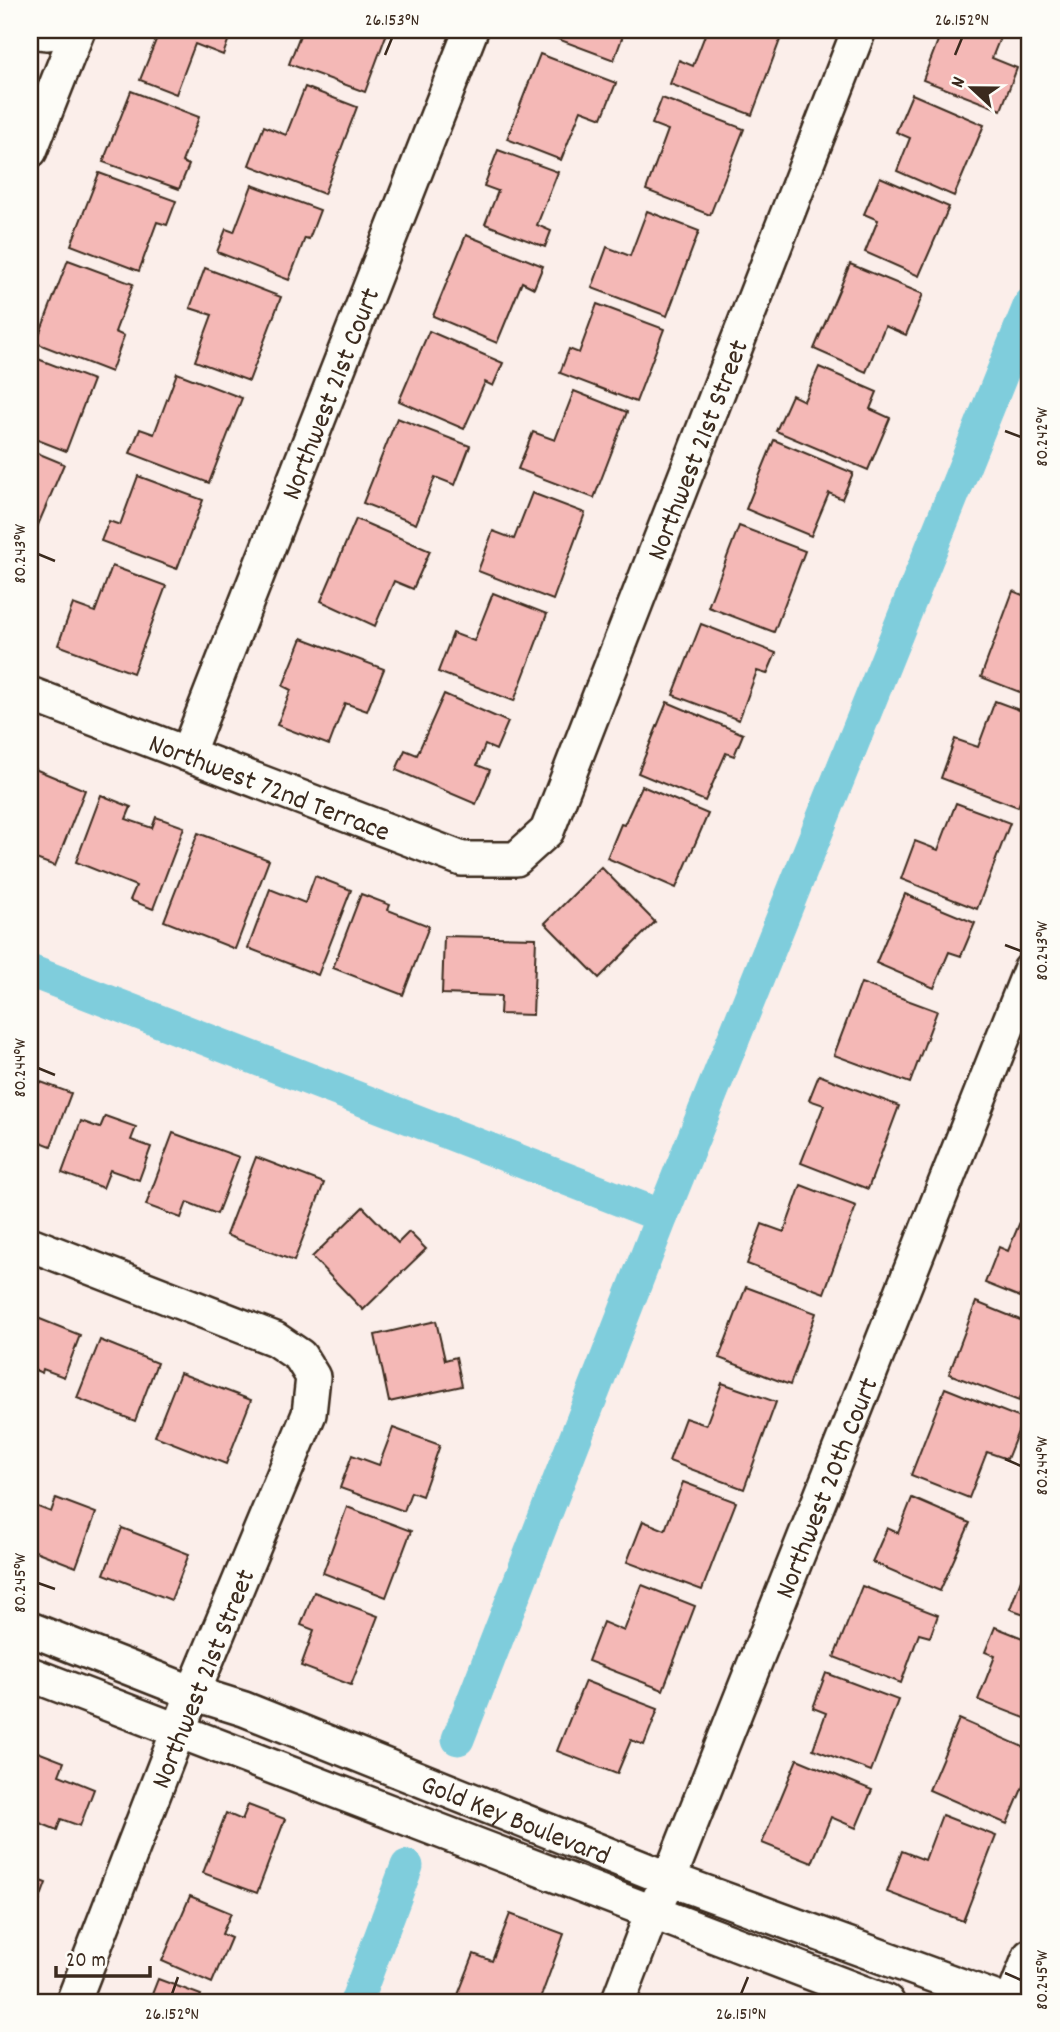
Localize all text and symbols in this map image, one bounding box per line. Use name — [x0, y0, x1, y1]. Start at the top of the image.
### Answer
text: 26.153°N — [365, 9, 419, 34]
text: 26.152°N — [935, 9, 989, 34]
north arrow — [937, 52, 1007, 122]
text: N — [945, 74, 974, 92]
street label: Northwest 21st Court — [274, 283, 393, 507]
street label: Northwest 21st Street — [639, 335, 761, 567]
text: 80.242°W — [1031, 407, 1056, 467]
text: 80.243°W — [9, 524, 34, 584]
street label: Northwest 72nd Terrace — [142, 726, 395, 855]
text: 80.243°W — [1031, 921, 1056, 981]
text: 80.244°W — [9, 1038, 34, 1097]
street label: Northwest 20th Court — [767, 1372, 891, 1606]
text: 80.244°W — [1031, 1436, 1056, 1495]
text: 80.245°W — [9, 1552, 34, 1613]
street label: Northwest 21st Street — [143, 1564, 268, 1796]
street label: Gold Key Boulevard — [414, 1767, 615, 1879]
scale bar — [56, 1934, 150, 1978]
text: 20 m — [66, 1947, 106, 1977]
text: 80.245°W — [1031, 1949, 1056, 2010]
text: 26.152°N — [145, 2003, 199, 2028]
text: 26.151°N — [716, 2003, 766, 2028]

